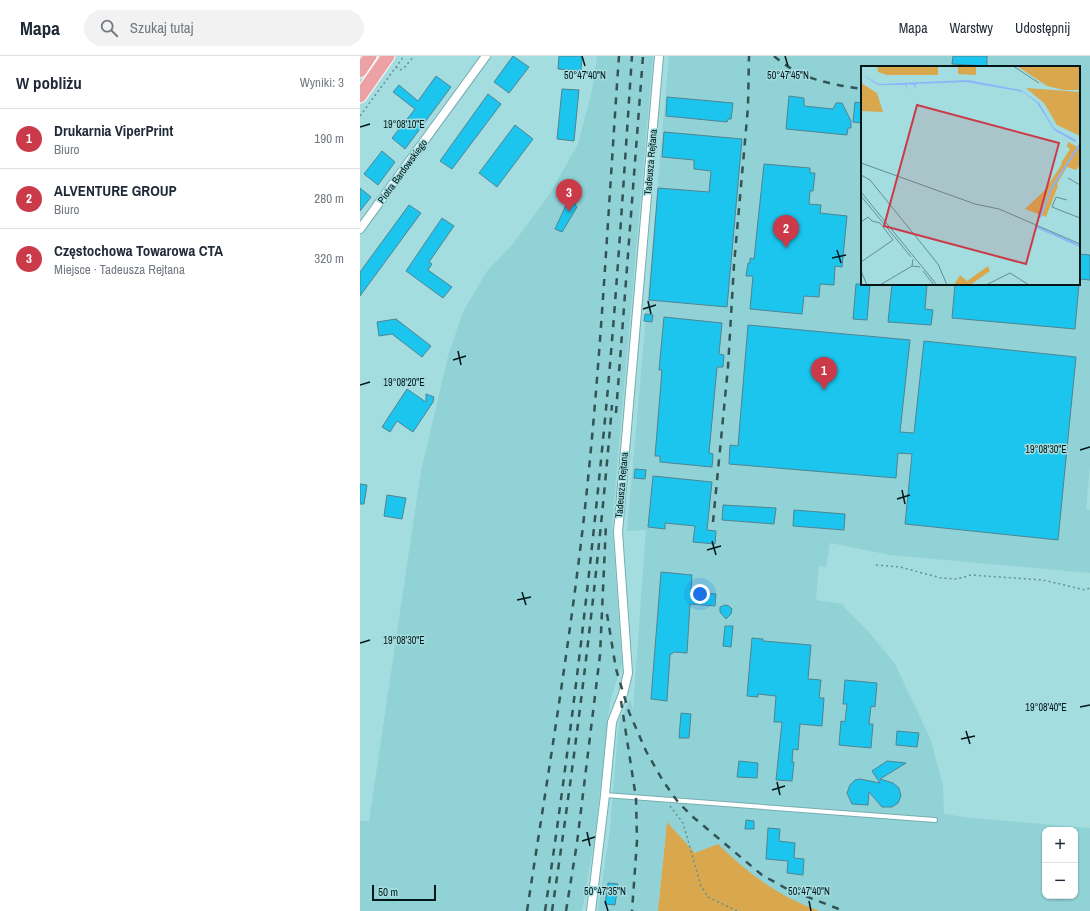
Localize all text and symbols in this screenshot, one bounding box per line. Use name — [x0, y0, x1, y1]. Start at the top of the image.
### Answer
search box — [84, 10, 364, 46]
text: Mapa — [20, 15, 60, 41]
icon: search — [98, 17, 120, 39]
text: Szukaj tutaj — [130, 17, 193, 38]
text: Mapa — [899, 19, 928, 37]
text: Warstwy — [950, 19, 993, 37]
text: Udostępnij — [1015, 19, 1070, 37]
inset map — [861, 66, 1080, 285]
text: 50°47'40"N — [564, 69, 606, 82]
text: 50°47'45"N — [767, 69, 809, 82]
text: W pobliżu — [16, 71, 82, 94]
text: Wyniki: 3 — [300, 74, 344, 91]
text: 19°08'10"E — [383, 118, 425, 131]
text: Drukarnia ViperPrint — [54, 120, 173, 141]
street label: Tadeusza Rejtana — [641, 128, 660, 195]
text: 1 — [26, 130, 32, 147]
text: 190 m — [314, 130, 344, 147]
street label: Piotra Bardowskiego — [375, 136, 430, 206]
text: Biuro — [54, 141, 79, 158]
pin: 3 — [556, 179, 582, 212]
text: ALVENTURE GROUP — [54, 180, 177, 201]
text: 2 — [26, 190, 32, 207]
text: 280 m — [314, 190, 344, 207]
text: Biuro — [54, 201, 79, 218]
pin: 2 — [773, 215, 799, 248]
text: Częstochowa Towarowa CTA — [54, 240, 223, 261]
text: 3 — [26, 250, 32, 267]
text: 320 m — [314, 250, 344, 267]
text: Miejsce · Tadeusza Rejtana — [54, 261, 185, 278]
pin: 1 — [811, 357, 837, 390]
text: 19°08'20"E — [383, 376, 425, 389]
text: 19°08'30"E — [1025, 443, 1067, 456]
street label: Tadeusza Rejtana — [612, 451, 631, 518]
your location — [690, 584, 710, 604]
text: 19°08'30"E — [383, 634, 425, 647]
text: 19°08'40"E — [1025, 701, 1067, 714]
map controls — [1042, 827, 1078, 899]
button: + — [1042, 827, 1078, 863]
button: − — [1042, 863, 1078, 899]
scale bar — [372, 883, 436, 902]
text: 50 m — [378, 885, 398, 899]
text: 50°47'35"N — [584, 885, 626, 898]
text: 50°47'40"N — [788, 885, 830, 898]

